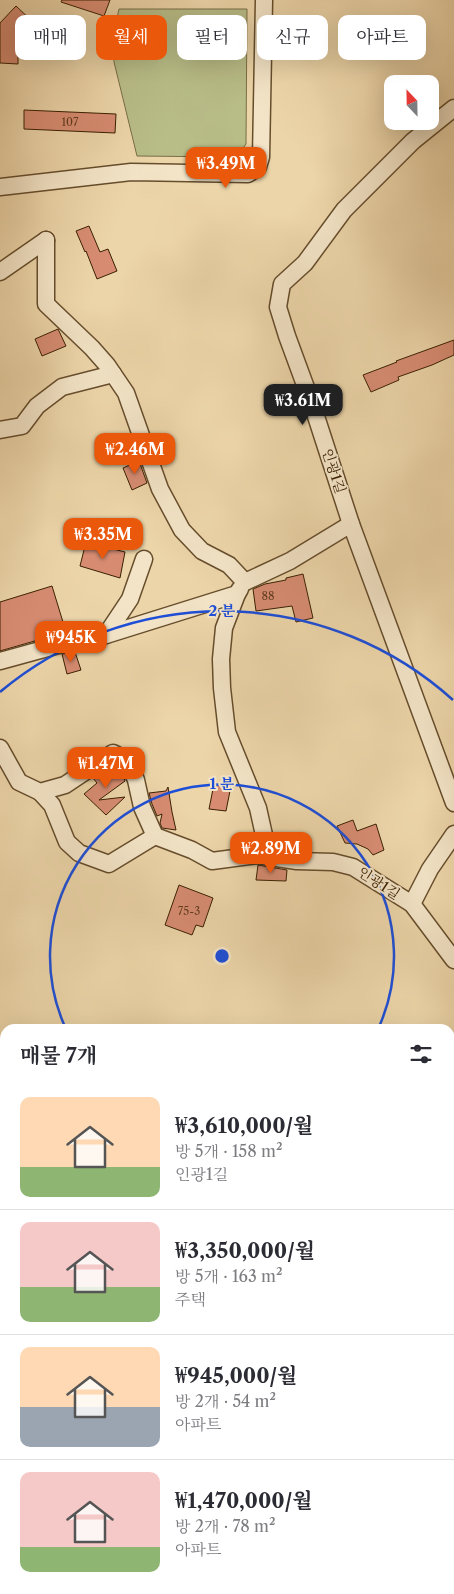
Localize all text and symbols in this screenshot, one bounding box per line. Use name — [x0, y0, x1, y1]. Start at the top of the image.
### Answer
chip: 매매 — [15, 15, 86, 60]
chip: 월세 — [96, 15, 167, 60]
chip: 필터 — [177, 15, 247, 60]
chip: 신규 — [257, 15, 328, 60]
chip: 아파트 — [338, 15, 426, 60]
north arrow — [384, 75, 439, 130]
map controls — [384, 75, 439, 130]
house number: 107 — [61, 115, 79, 129]
pin: ₩3.49M — [185, 146, 267, 189]
text: ₩3.49M — [197, 153, 255, 173]
pin: ₩3.61M — [262, 384, 344, 426]
text: ₩3.61M — [275, 390, 331, 410]
pin: ₩2.46M — [94, 432, 176, 475]
text: ₩2.46M — [105, 439, 165, 459]
street label: 인광1길 — [318, 446, 350, 496]
pin: ₩3.35M — [62, 518, 144, 560]
text: ₩3.35M — [74, 524, 132, 544]
house number: 88 — [261, 589, 275, 603]
text: 2 분 — [208, 601, 236, 620]
pin: ₩945K — [36, 620, 106, 663]
text: ₩945K — [46, 627, 96, 647]
pin: ₩1.47M — [65, 746, 147, 789]
text: ₩1.47M — [78, 753, 134, 773]
text: 1 분 — [210, 774, 235, 793]
pin: ₩2.89M — [230, 832, 312, 874]
text: ₩2.89M — [241, 838, 301, 858]
street label: 인광1길 — [355, 863, 403, 903]
house number: 75-3 — [178, 904, 200, 918]
centre of rings — [213, 947, 231, 965]
icon: filters — [407, 1040, 435, 1068]
text: 매물 7개 — [20, 1043, 97, 1068]
text: ₩3,610,000/월 — [175, 1113, 313, 1138]
icon: home — [60, 1117, 120, 1177]
text: 방 5개 · 158 m² — [175, 1141, 283, 1161]
text: 인광1길 — [175, 1164, 228, 1184]
text: ₩3,350,000/월 — [175, 1238, 315, 1263]
icon: home — [60, 1242, 120, 1302]
text: 방 5개 · 163 m² — [175, 1266, 283, 1286]
text: 주택 — [175, 1289, 206, 1309]
text: ₩945,000/월 — [175, 1363, 297, 1388]
icon: home — [60, 1367, 120, 1427]
text: 방 2개 · 54 m² — [175, 1391, 276, 1411]
text: 아파트 — [175, 1414, 221, 1434]
text: ₩1,470,000/월 — [175, 1488, 313, 1513]
icon: home — [60, 1492, 120, 1552]
text: 방 2개 · 78 m² — [175, 1516, 275, 1536]
text: 아파트 — [175, 1539, 221, 1559]

